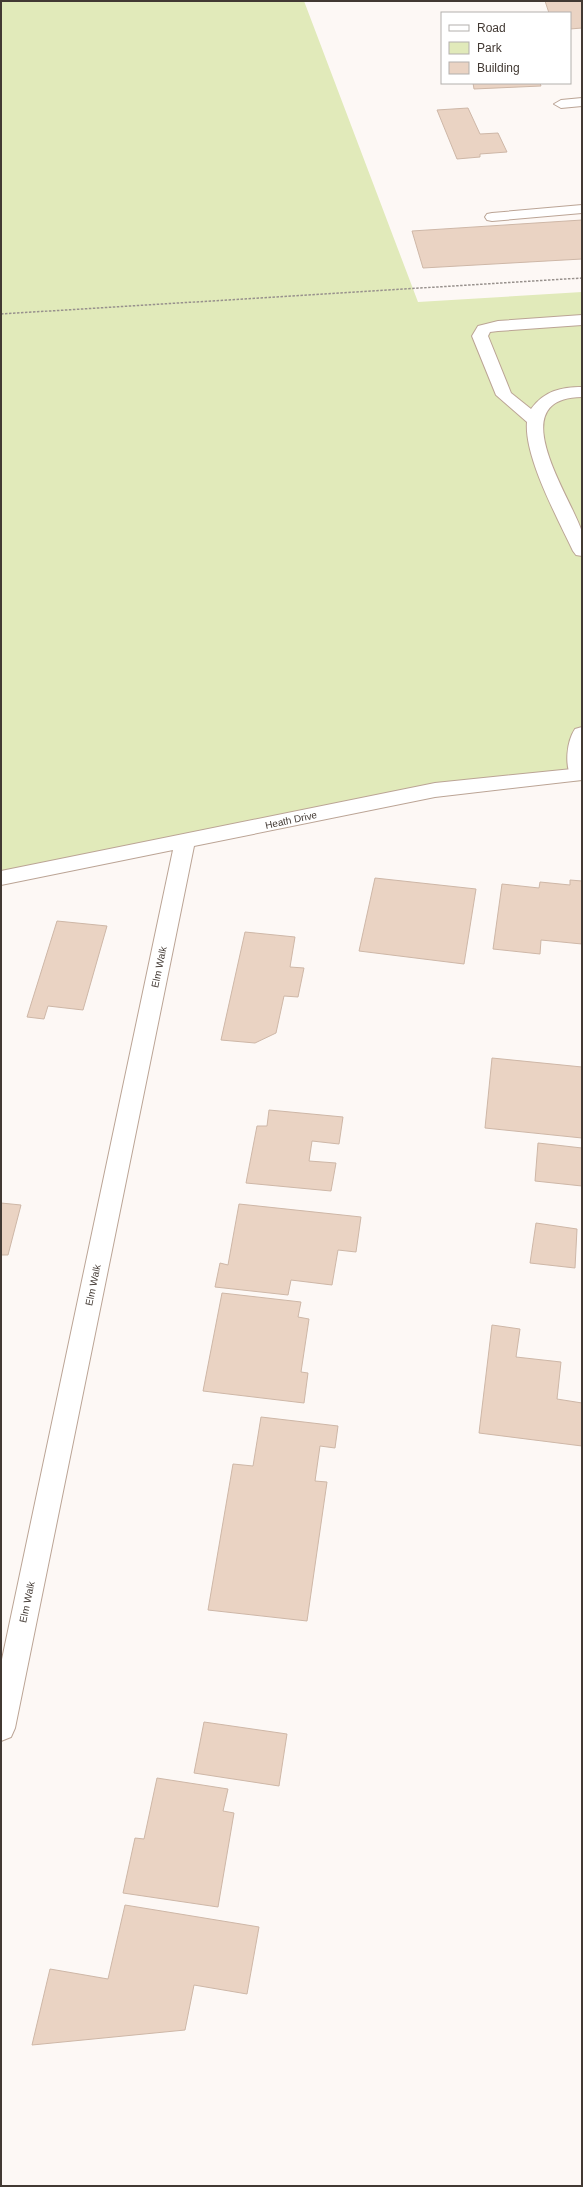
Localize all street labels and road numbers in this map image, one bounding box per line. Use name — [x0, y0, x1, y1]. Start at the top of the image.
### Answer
street label: Heath Drive — [264, 809, 318, 831]
street label: Elm Walk — [149, 944, 169, 989]
street label: Elm Walk — [83, 1262, 103, 1307]
street label: Elm Walk — [17, 1579, 37, 1624]

